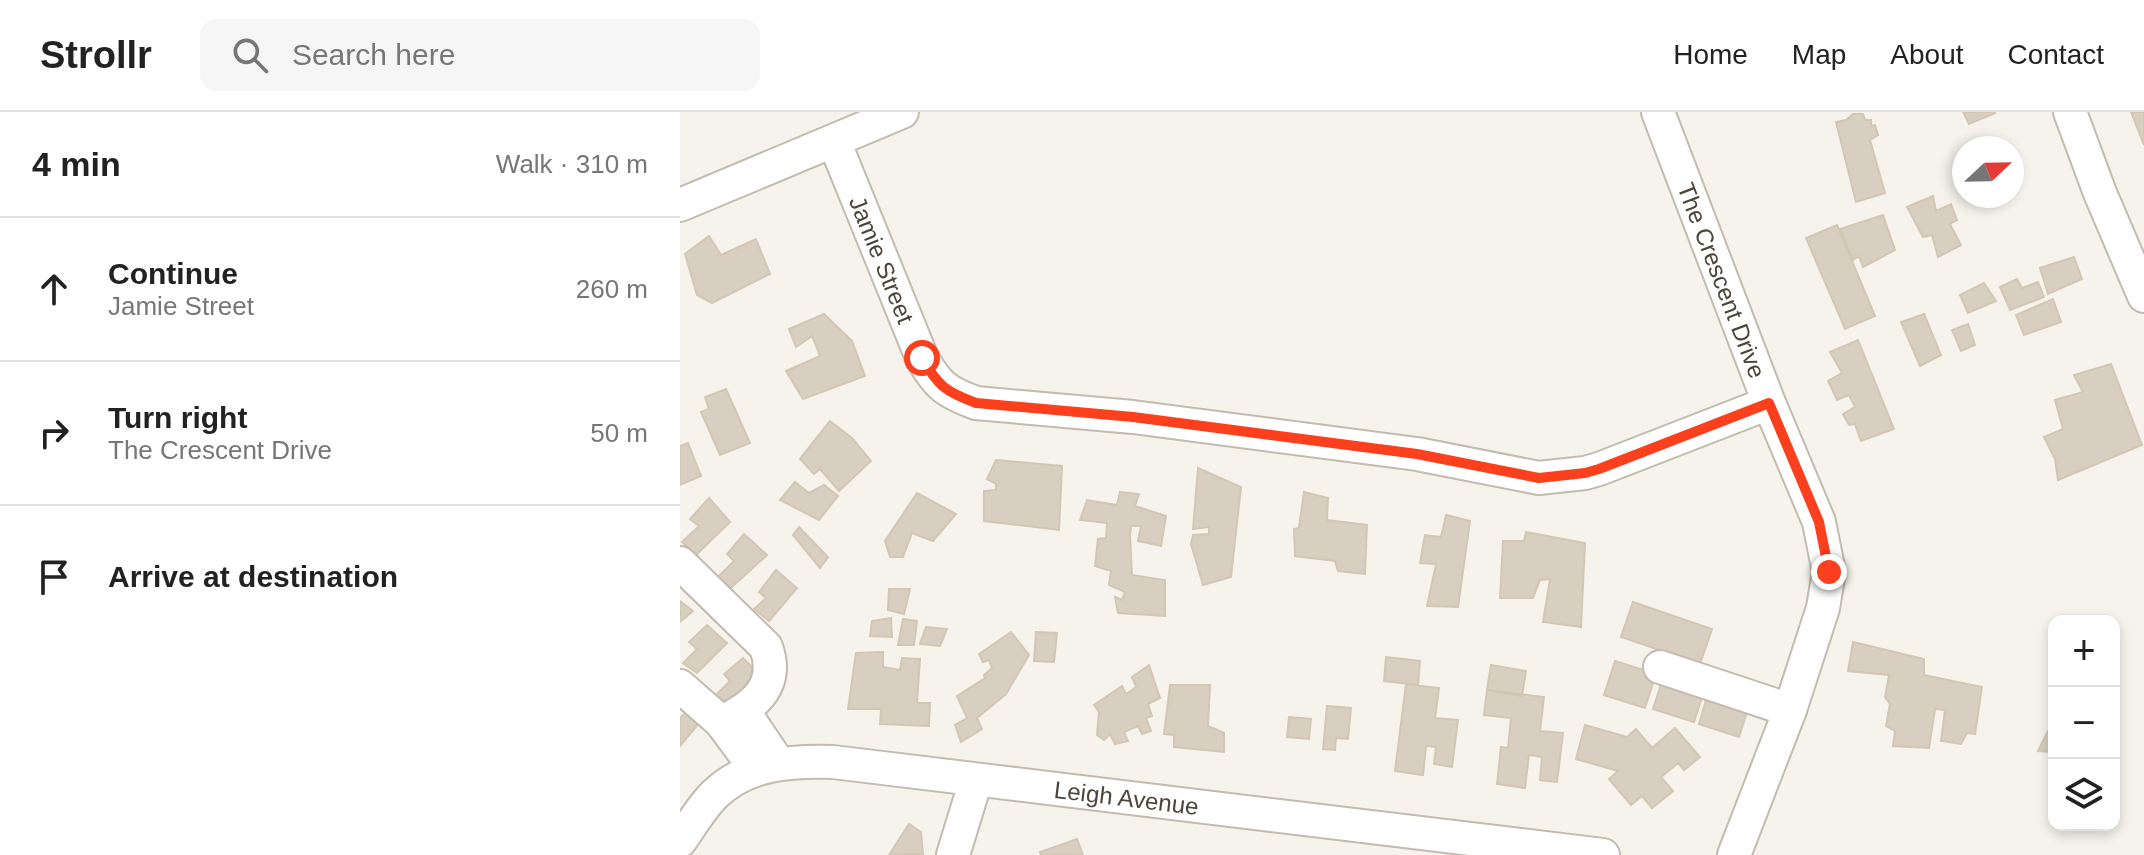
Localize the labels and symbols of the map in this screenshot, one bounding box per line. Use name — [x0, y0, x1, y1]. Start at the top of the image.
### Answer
north arrow — [1952, 136, 2024, 208]
street label: The Crescent Drive — [1673, 179, 1772, 382]
street label: Jamie Street — [844, 192, 920, 327]
route start — [904, 340, 940, 376]
route end — [1811, 554, 1847, 590]
street label: Leigh Avenue — [1053, 775, 1200, 820]

